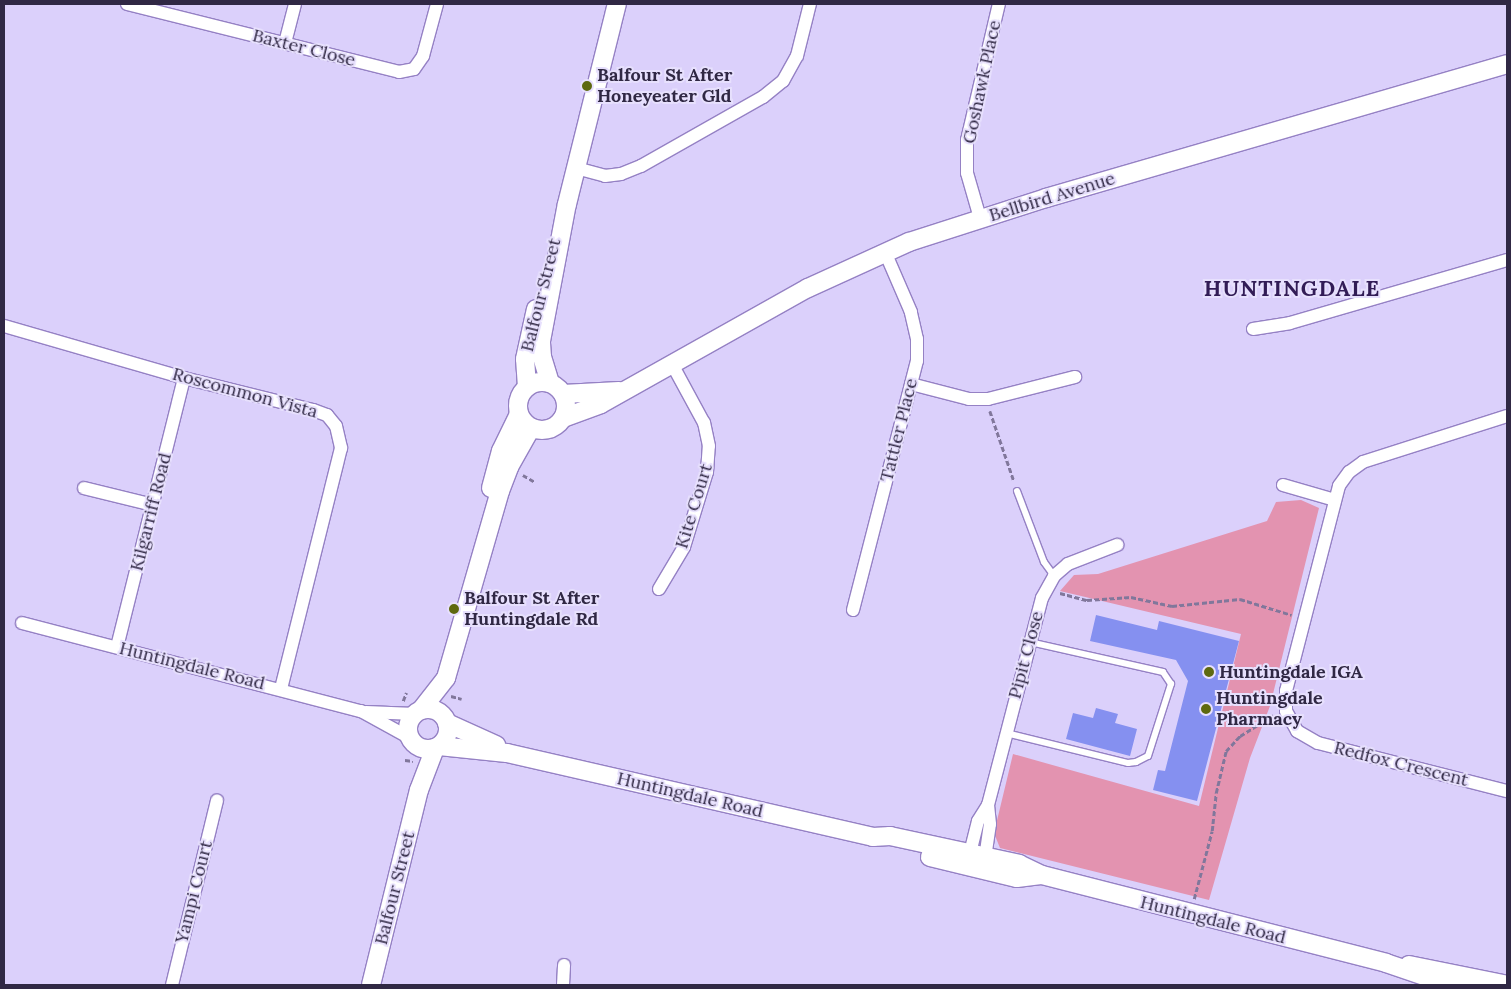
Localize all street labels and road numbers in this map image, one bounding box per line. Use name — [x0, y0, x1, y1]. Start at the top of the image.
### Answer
street label: Goshawk Place — [958, 18, 1006, 146]
street label: Baxter Close — [250, 25, 358, 71]
street label: Bellbird Avenue — [986, 168, 1118, 226]
street label: Balfour Street — [516, 236, 566, 354]
street label: Roscommon Vista — [170, 363, 320, 423]
street label: Tattler Place — [876, 376, 922, 484]
street label: Kilgarriff Road — [126, 451, 176, 573]
street label: Kite Court — [671, 461, 717, 551]
street label: Pipit Close — [1004, 609, 1048, 701]
street label: Huntingdale Road — [117, 637, 267, 695]
street label: Redfox Crescent — [1332, 737, 1470, 791]
street label: Huntingdale Road — [615, 768, 765, 822]
street label: Balfour Street — [370, 829, 420, 947]
street label: Yampi Court — [171, 838, 217, 946]
street label: Huntingdale Road — [1138, 891, 1288, 949]

